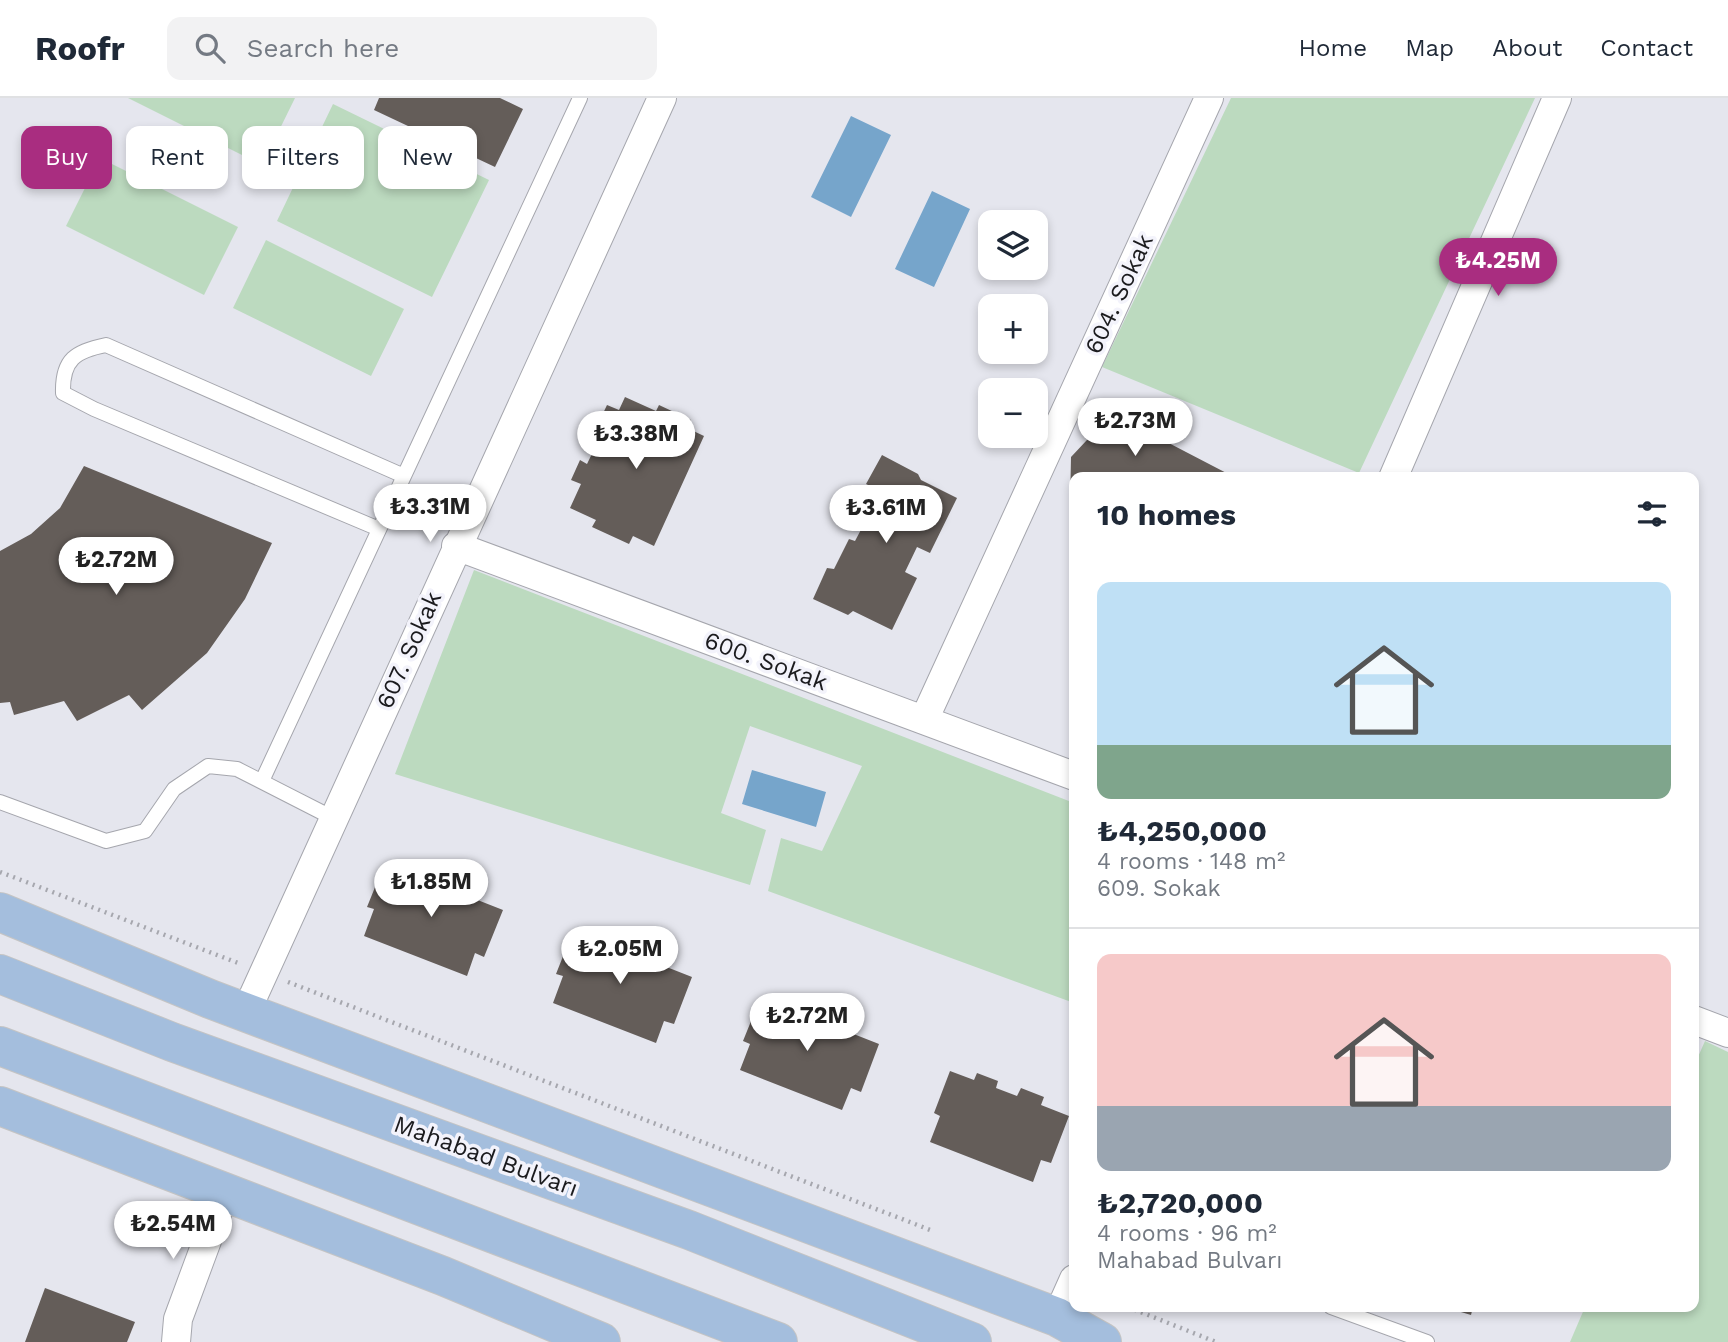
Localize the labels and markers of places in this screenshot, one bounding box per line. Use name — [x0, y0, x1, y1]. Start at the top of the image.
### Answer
pin: ₺4.25M — [1441, 238, 1555, 298]
pin: ₺2.73M — [1078, 398, 1192, 458]
pin: ₺3.38M — [579, 412, 693, 471]
pin: ₺3.31M — [373, 484, 487, 544]
pin: ₺3.61M — [829, 486, 943, 545]
pin: ₺2.72M — [59, 538, 173, 597]
pin: ₺1.85M — [374, 860, 488, 919]
pin: ₺2.05M — [563, 926, 677, 986]
pin: ₺2.72M — [750, 993, 864, 1053]
pin: ₺2.54M — [116, 1202, 230, 1261]

